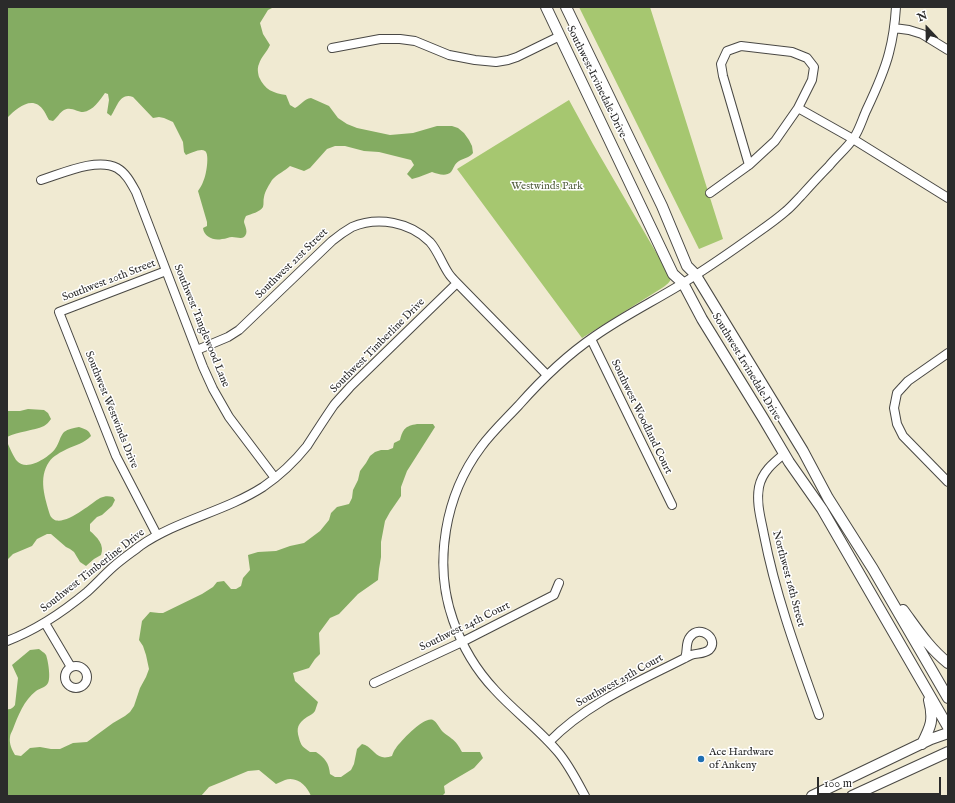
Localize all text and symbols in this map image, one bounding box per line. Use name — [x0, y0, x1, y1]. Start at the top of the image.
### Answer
north arrow — [907, 8, 947, 48]
text: N — [915, 9, 930, 25]
street label: Southwest Irvinedale Drive — [563, 24, 629, 140]
park label: Westwinds Park — [511, 180, 583, 194]
street label: Southwest 21st Street — [253, 226, 331, 302]
street label: Southwest 20th Street — [60, 257, 158, 305]
street label: Southwest Tanglewood Lane — [170, 263, 232, 389]
street label: Southwest Timberline Drive — [328, 296, 428, 396]
street label: Southwest Irvinedale Drive — [709, 311, 783, 423]
street label: Southwest Westwinds Drive — [81, 349, 141, 471]
street label: Southwest Woodland Court — [608, 358, 674, 476]
street label: Southwest Timberline Drive — [38, 526, 148, 616]
street label: Northwest 16th Street — [769, 529, 807, 629]
street label: Southwest 24th Court — [418, 599, 512, 655]
street label: Southwest 25th Court — [574, 652, 666, 710]
place label: Ace Hardware of Ankeny — [709, 746, 774, 772]
marker: Ace Hardware of Ankeny — [696, 754, 706, 764]
scale bar — [819, 769, 943, 795]
text: 100 m — [824, 776, 852, 791]

